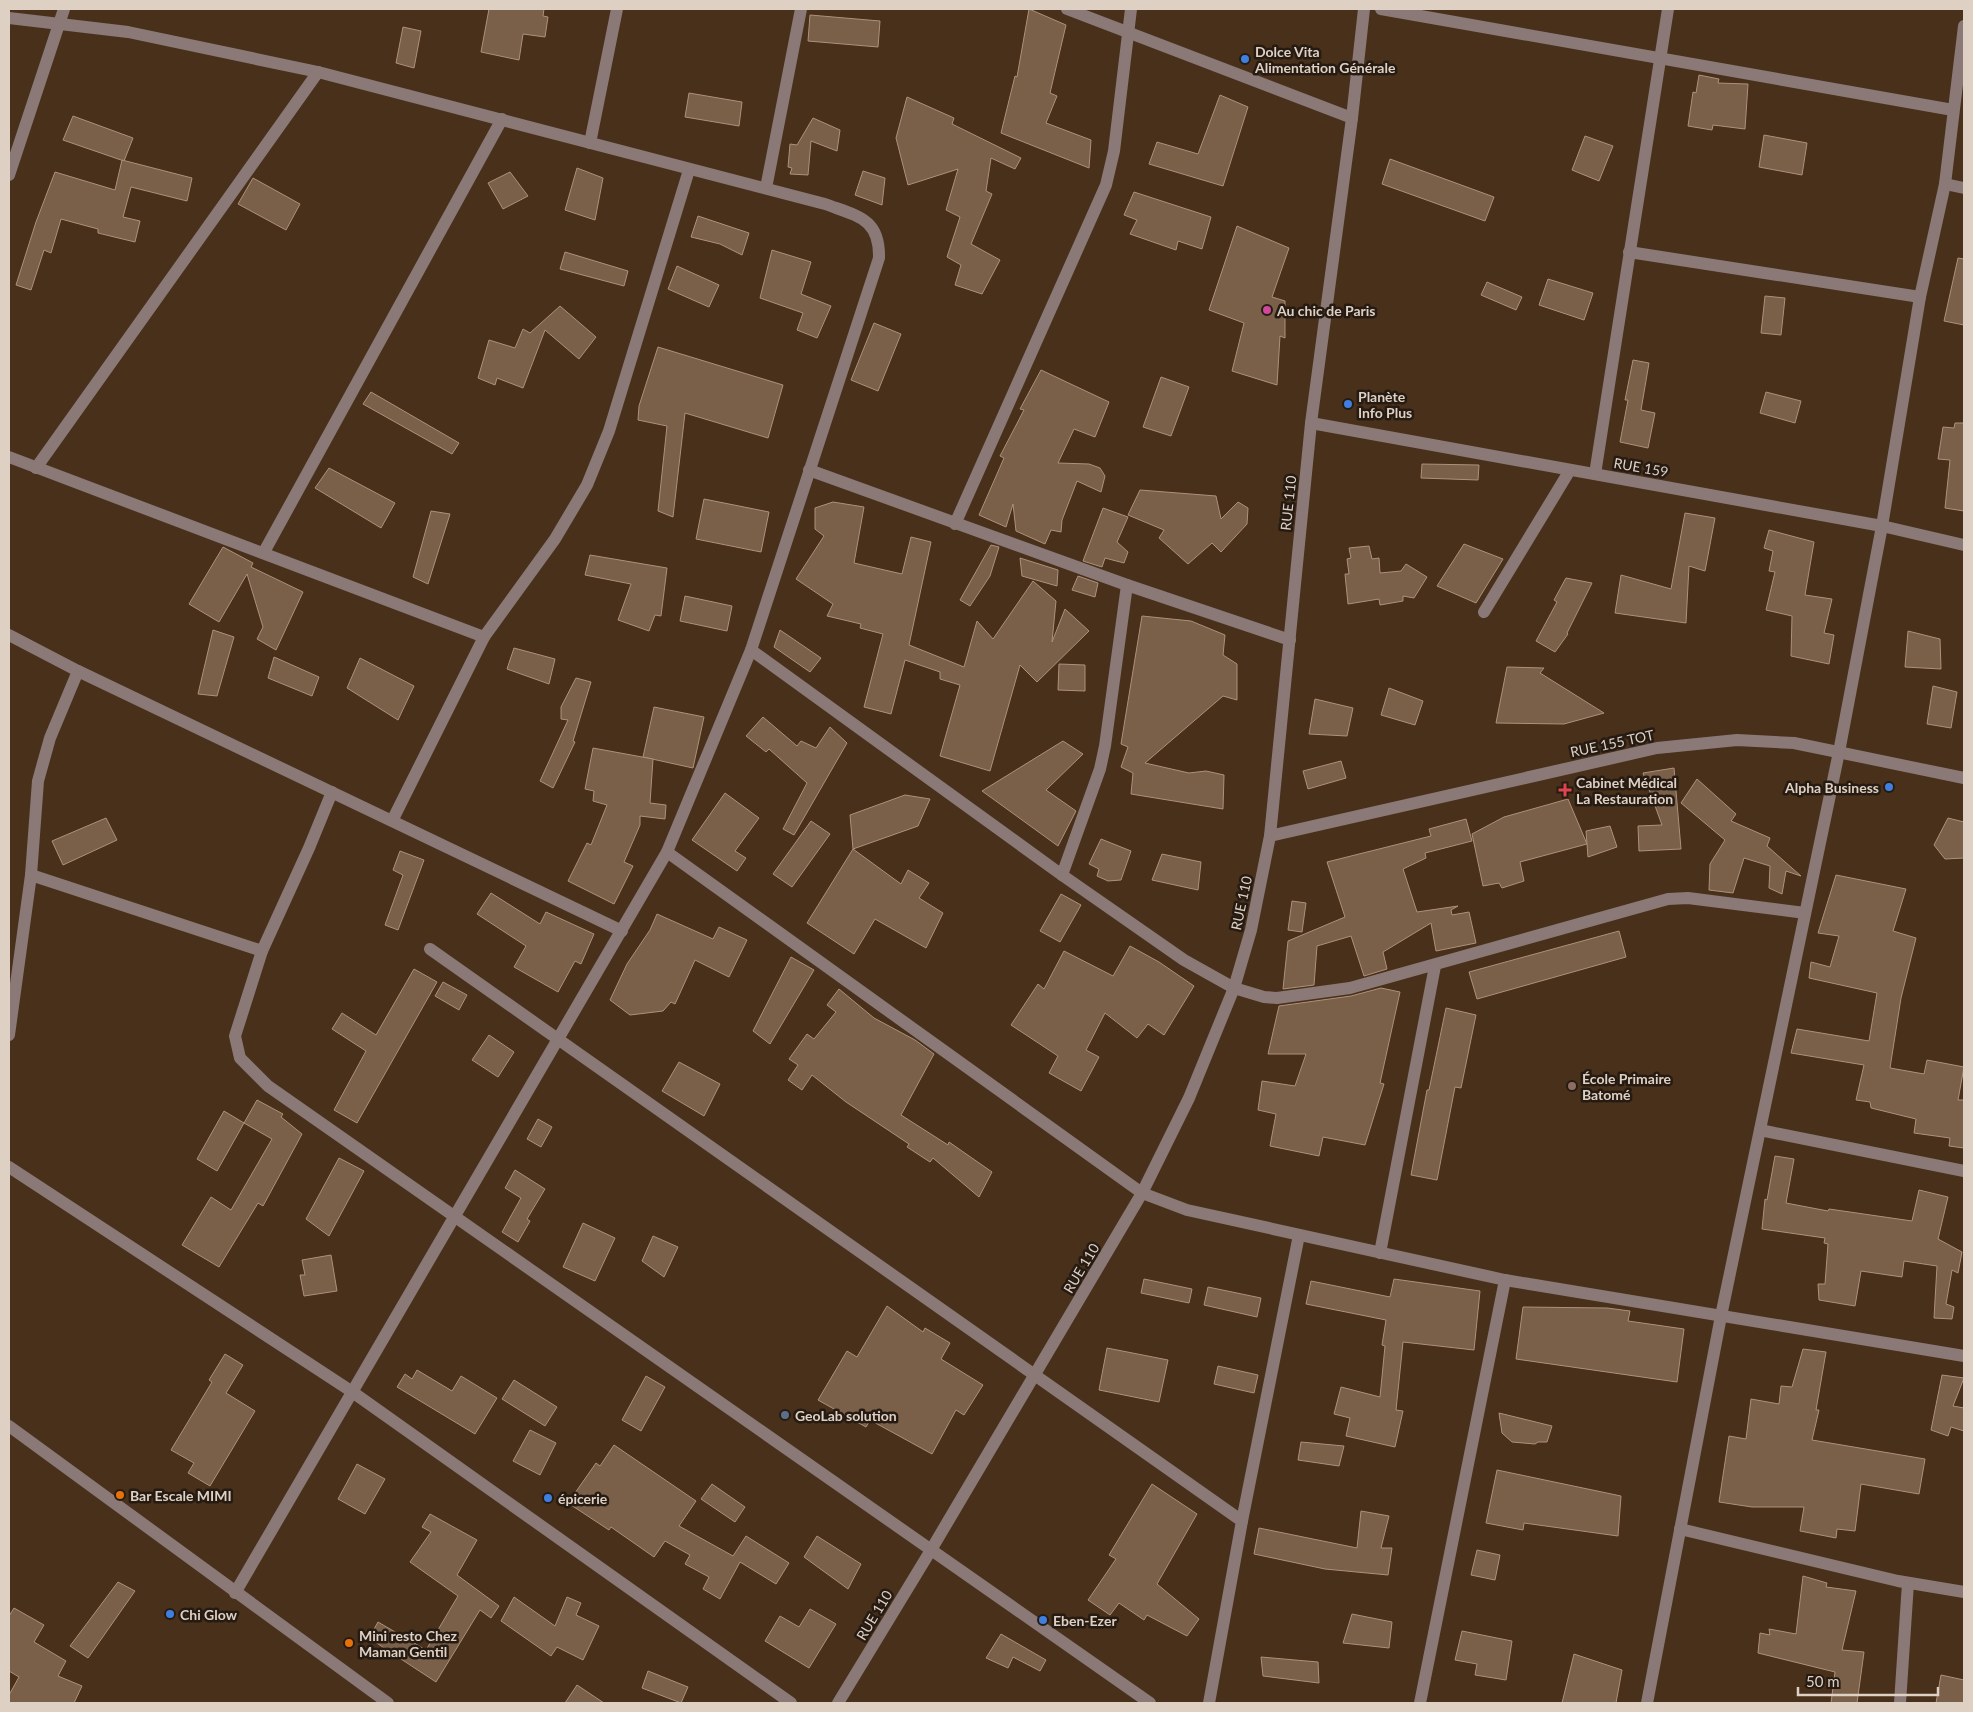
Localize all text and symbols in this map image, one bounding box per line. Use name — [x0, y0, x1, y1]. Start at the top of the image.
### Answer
place label: Dolce Vita Alimentation Générale — [1254, 43, 1396, 76]
marker: Dolce Vita Alimentation Générale — [1239, 53, 1251, 65]
place label: Au chic de Paris — [1276, 302, 1376, 319]
marker: Au chic de Paris — [1261, 304, 1273, 316]
place label: Planète Info Plus — [1358, 388, 1412, 421]
marker: Planète Info Plus — [1342, 398, 1354, 410]
street label: RUE 159 — [1612, 454, 1670, 480]
street label: RUE 110 — [1277, 475, 1299, 531]
street label: RUE 155 TOT — [1569, 726, 1656, 760]
place label: Cabinet Médical La Restauration — [1576, 774, 1677, 807]
place label: Alpha Business — [1784, 779, 1879, 796]
marker: Alpha Business — [1883, 781, 1895, 793]
marker: Cabinet Médical La Restauration — [1558, 783, 1572, 797]
street label: RUE 110 — [1227, 874, 1255, 932]
place label: École Primaire Batomé — [1582, 1070, 1672, 1103]
marker: École Primaire Batomé — [1566, 1080, 1578, 1092]
street label: RUE 110 — [1060, 1240, 1102, 1296]
place label: GeoLab solution — [795, 1407, 897, 1424]
marker: GeoLab solution — [779, 1409, 791, 1421]
place label: Bar Escale MIMI — [130, 1487, 232, 1504]
marker: Bar Escale MIMI — [114, 1489, 126, 1501]
place label: épicerie — [558, 1490, 608, 1507]
marker: épicerie — [542, 1492, 554, 1504]
street label: RUE 110 — [853, 1587, 895, 1643]
place label: Chi Glow — [180, 1606, 238, 1623]
marker: Chi Glow — [164, 1608, 176, 1620]
place label: Eben-Ezer — [1053, 1612, 1117, 1629]
marker: Eben-Ezer — [1037, 1614, 1049, 1626]
place label: Mini resto Chez Maman Gentil — [359, 1627, 457, 1660]
marker: Mini resto Chez Maman Gentil — [343, 1637, 355, 1649]
scale bar — [1798, 1664, 1938, 1696]
text: 50 m — [1806, 1672, 1840, 1690]

